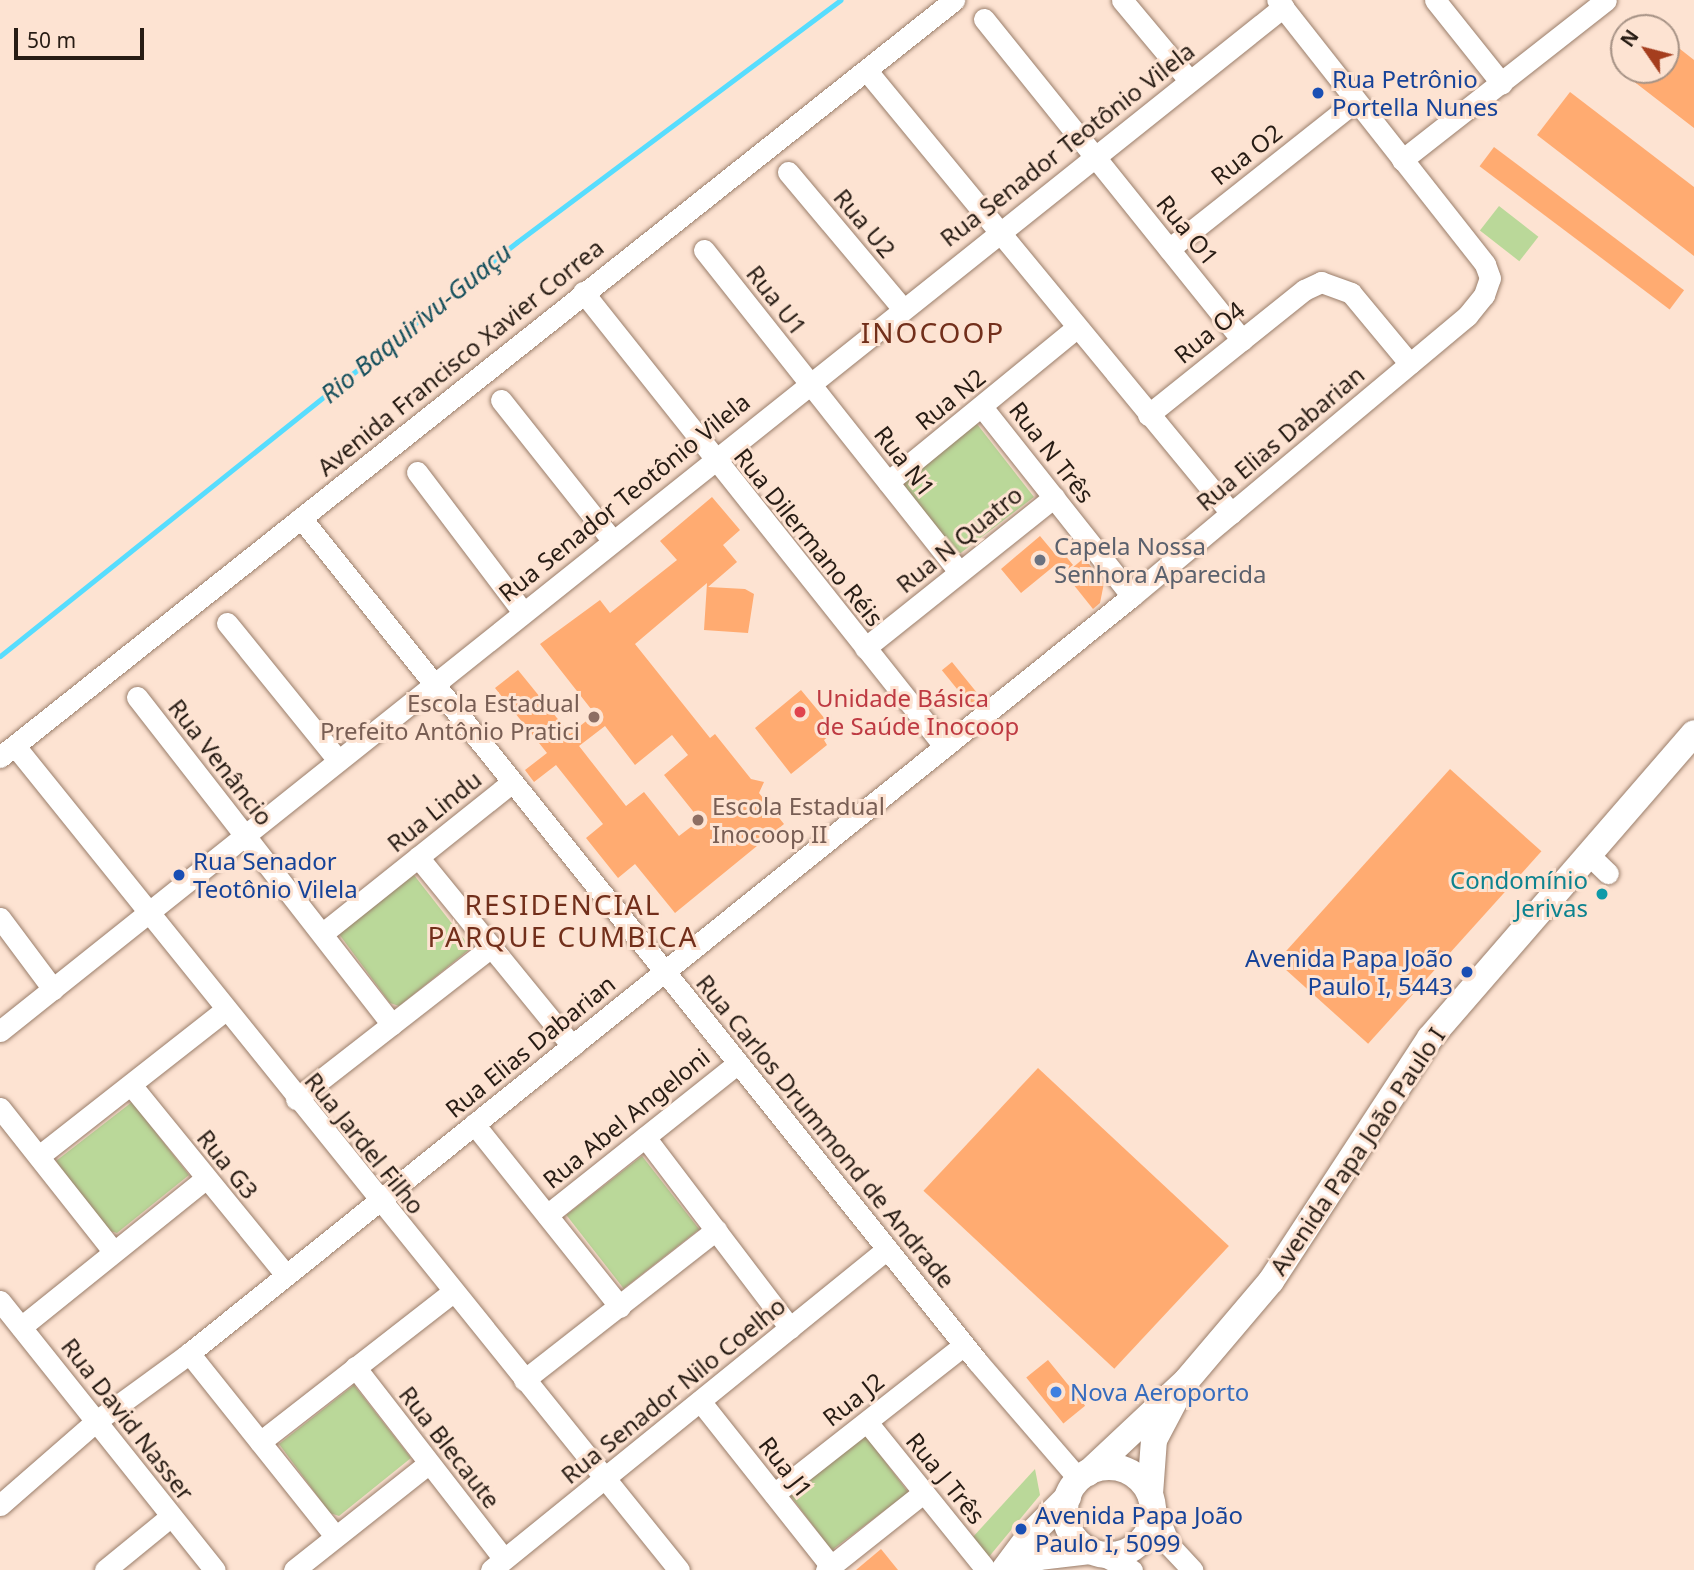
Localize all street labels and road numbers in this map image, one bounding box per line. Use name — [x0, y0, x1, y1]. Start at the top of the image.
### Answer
street label: Rua Senador Teotônio Vilela — [934, 36, 1200, 252]
street label: Rua O2 — [1205, 117, 1287, 191]
street label: Rua U2 — [828, 183, 902, 263]
street label: Rua O1 — [1151, 189, 1225, 271]
street label: Avenida Francisco Xavier Correa — [311, 233, 609, 481]
street label: Rua U1 — [741, 259, 813, 341]
street label: Rua O4 — [1168, 295, 1250, 369]
street label: Rua Elias Dabarian — [1190, 359, 1370, 517]
street label: Rua N2 — [909, 362, 991, 436]
street label: Rua Senador Teotônio Vilela — [493, 387, 755, 607]
street label: Rua N Três — [1004, 396, 1100, 508]
street label: Rua N1 — [869, 420, 941, 502]
street label: Rua Dilermano Réis — [728, 442, 890, 632]
street label: Rua N Quatro — [890, 479, 1028, 599]
street label: Rua Venâncio — [163, 693, 279, 831]
street label: Rua Lindu — [381, 764, 487, 858]
street label: Rua Elias Dabarian — [439, 969, 621, 1123]
street label: Rua Carlos Drummond de Andrade — [691, 969, 961, 1293]
street label: Avenida Papa João Paulo I — [1263, 1022, 1451, 1280]
street label: Rua Abel Angeloni — [537, 1042, 715, 1194]
street label: Rua Jardel Filho — [299, 1066, 431, 1220]
street label: Rua G3 — [191, 1124, 265, 1204]
street label: Rua Senador Nilo Coelho — [555, 1291, 791, 1489]
street label: Rua David Nasser — [56, 1332, 200, 1506]
street label: Rua J2 — [817, 1366, 889, 1432]
street label: Rua Blecaute — [393, 1380, 507, 1514]
street label: Rua J Três — [901, 1427, 991, 1529]
street label: Rua J1 — [753, 1431, 819, 1503]

